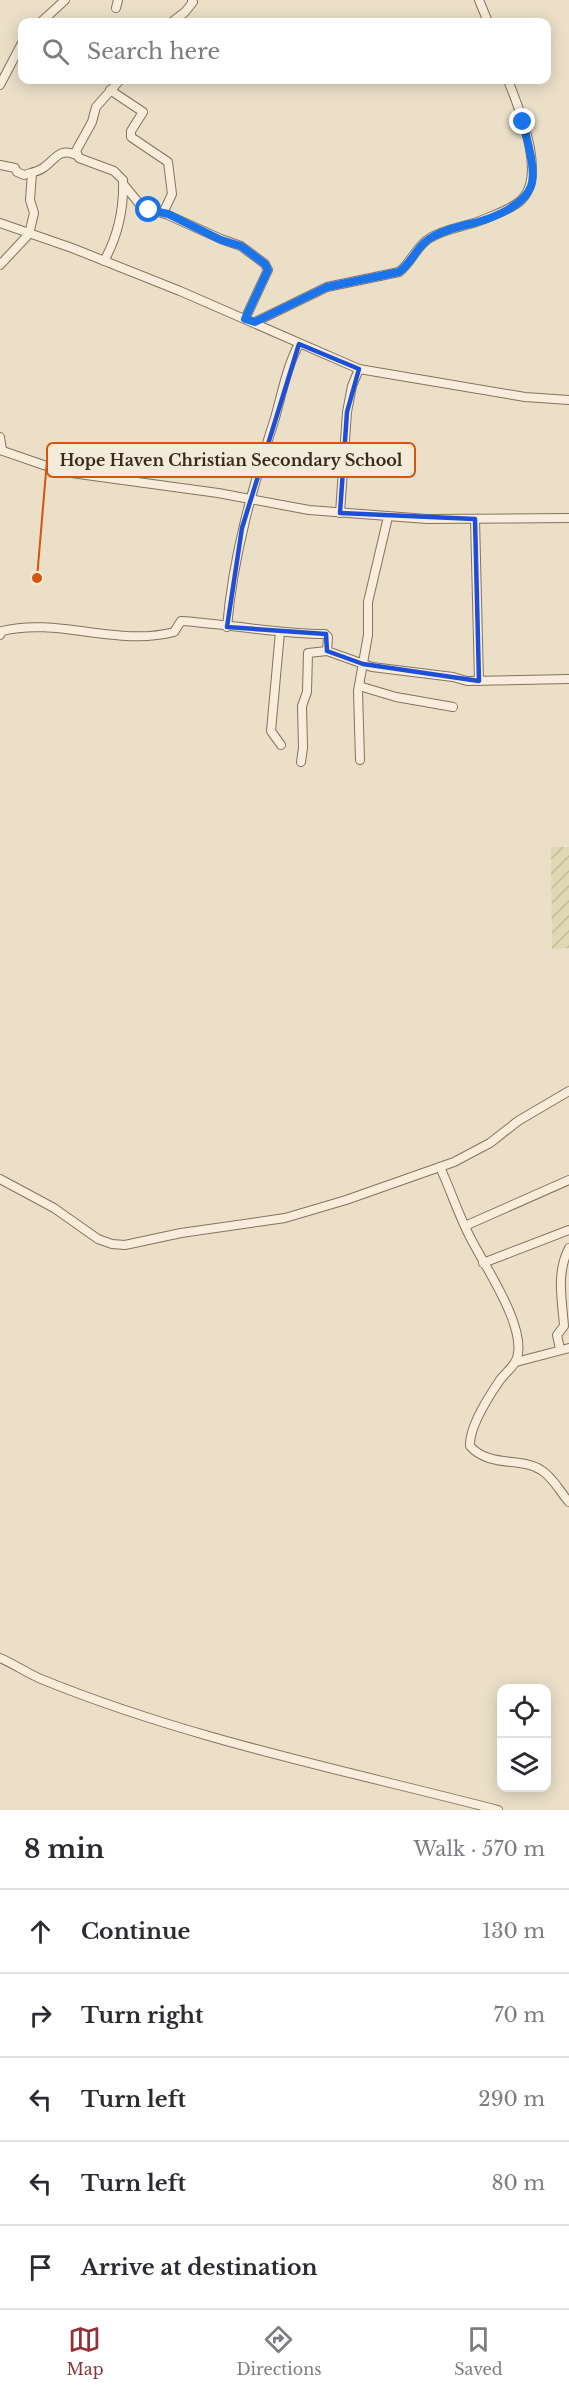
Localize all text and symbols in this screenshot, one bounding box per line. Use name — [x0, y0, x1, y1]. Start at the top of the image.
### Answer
search box — [18, 18, 551, 84]
icon: search — [39, 35, 72, 68]
text: Search here — [87, 38, 220, 65]
route end — [509, 108, 535, 134]
route start — [135, 196, 161, 222]
callout: Hope Haven Christian Secondary School — [47, 443, 415, 477]
text: Hope Haven Christian Secondary School — [59, 450, 403, 470]
map controls — [497, 1684, 551, 1792]
button: locate — [497, 1684, 551, 1738]
button: layers — [497, 1738, 551, 1792]
text: 8 min — [24, 1833, 104, 1865]
text: Walk · 570 m — [414, 1837, 545, 1861]
icon: ahead — [24, 1915, 57, 1948]
text: Continue — [81, 1918, 190, 1945]
text: 130 m — [482, 1919, 545, 1943]
icon: right — [24, 1999, 57, 2032]
text: Turn right — [81, 2002, 203, 2029]
text: 70 m — [493, 2003, 545, 2027]
icon: left — [24, 2083, 57, 2116]
text: Turn left — [81, 2086, 186, 2113]
text: 290 m — [478, 2087, 545, 2111]
icon: left — [24, 2167, 57, 2200]
text: Turn left — [81, 2170, 186, 2197]
text: 80 m — [491, 2171, 545, 2195]
icon: arrive — [24, 2251, 57, 2284]
text: Arrive at destination — [81, 2254, 318, 2281]
tab: Map — [66, 2323, 104, 2379]
tab: Directions — [236, 2323, 321, 2379]
tab: Saved — [454, 2323, 503, 2379]

